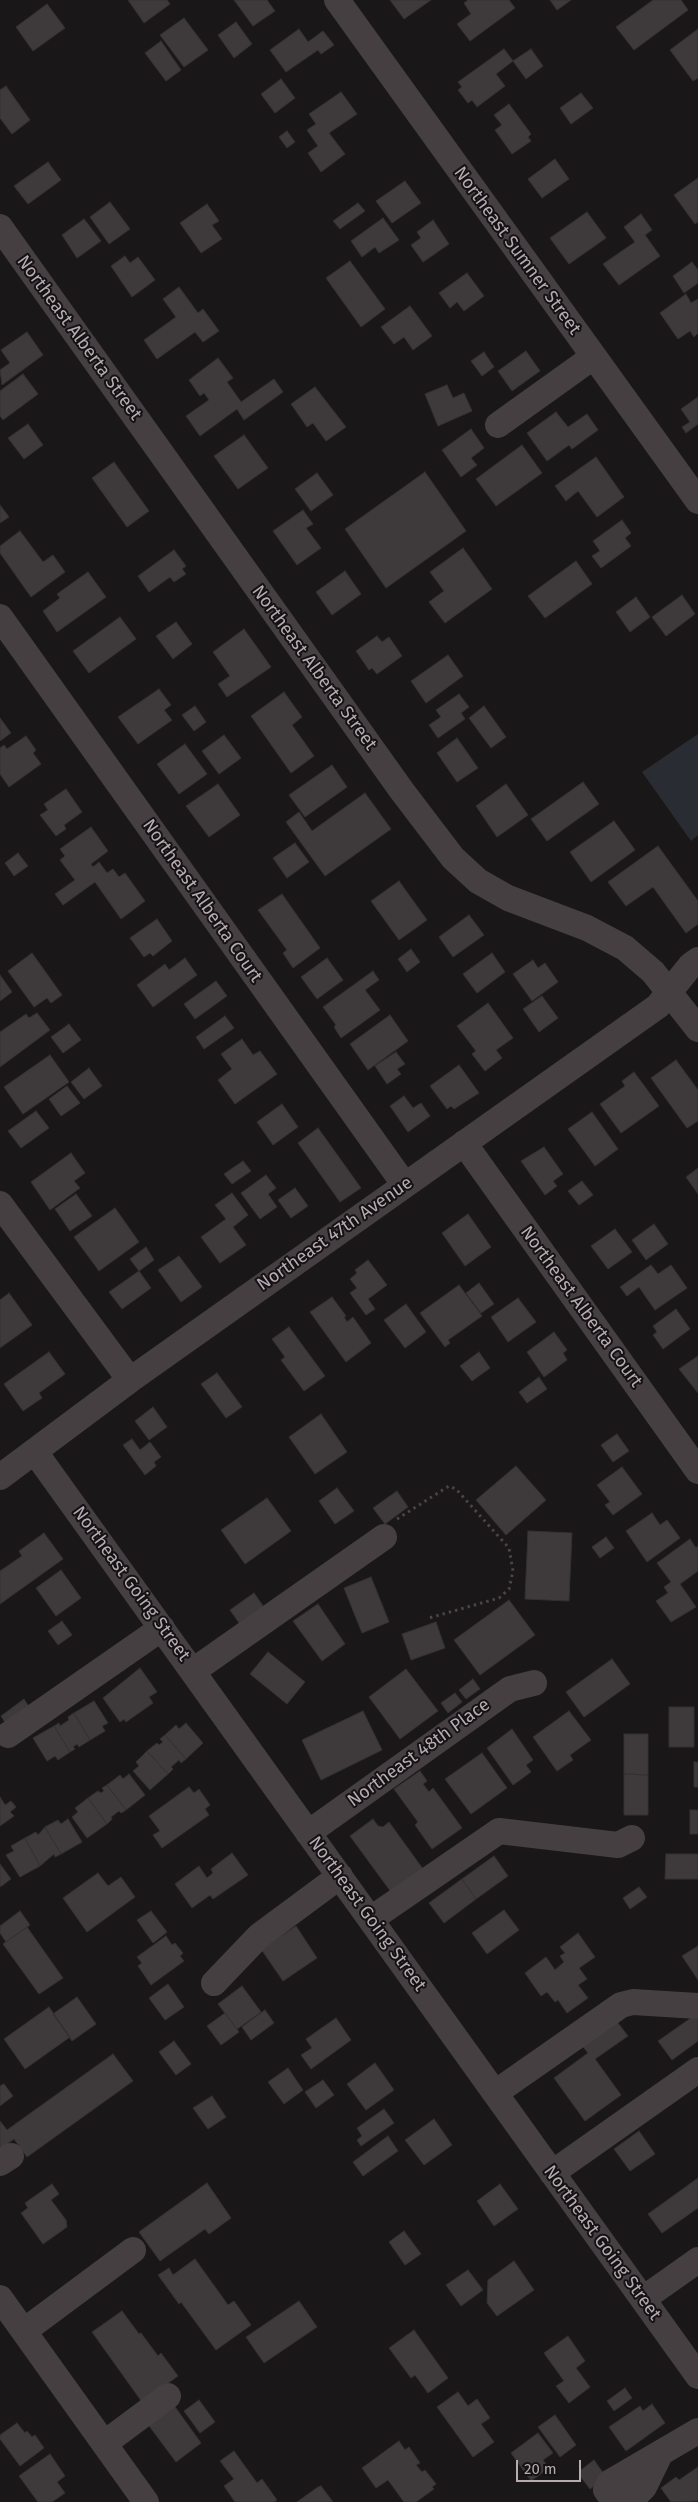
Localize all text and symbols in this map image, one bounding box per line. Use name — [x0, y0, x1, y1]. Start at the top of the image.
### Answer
street label: Northeast Sumner Street — [449, 163, 585, 339]
street label: Northeast Alberta Street — [12, 251, 146, 425]
street label: Northeast Alberta Street — [247, 581, 381, 755]
street label: Northeast Alberta Court — [138, 815, 266, 987]
street label: Northeast 47th Avenue — [253, 1172, 417, 1296]
street label: Northeast Alberta Court — [515, 1222, 647, 1392]
street label: Northeast Going Street — [68, 1502, 194, 1666]
street label: Northeast 48th Place — [344, 1694, 494, 1812]
street label: Northeast Going Street — [304, 1832, 430, 1996]
street label: Northeast Going Street — [539, 2161, 665, 2325]
scale bar — [518, 2450, 583, 2482]
text: 20 m — [524, 2460, 557, 2478]

